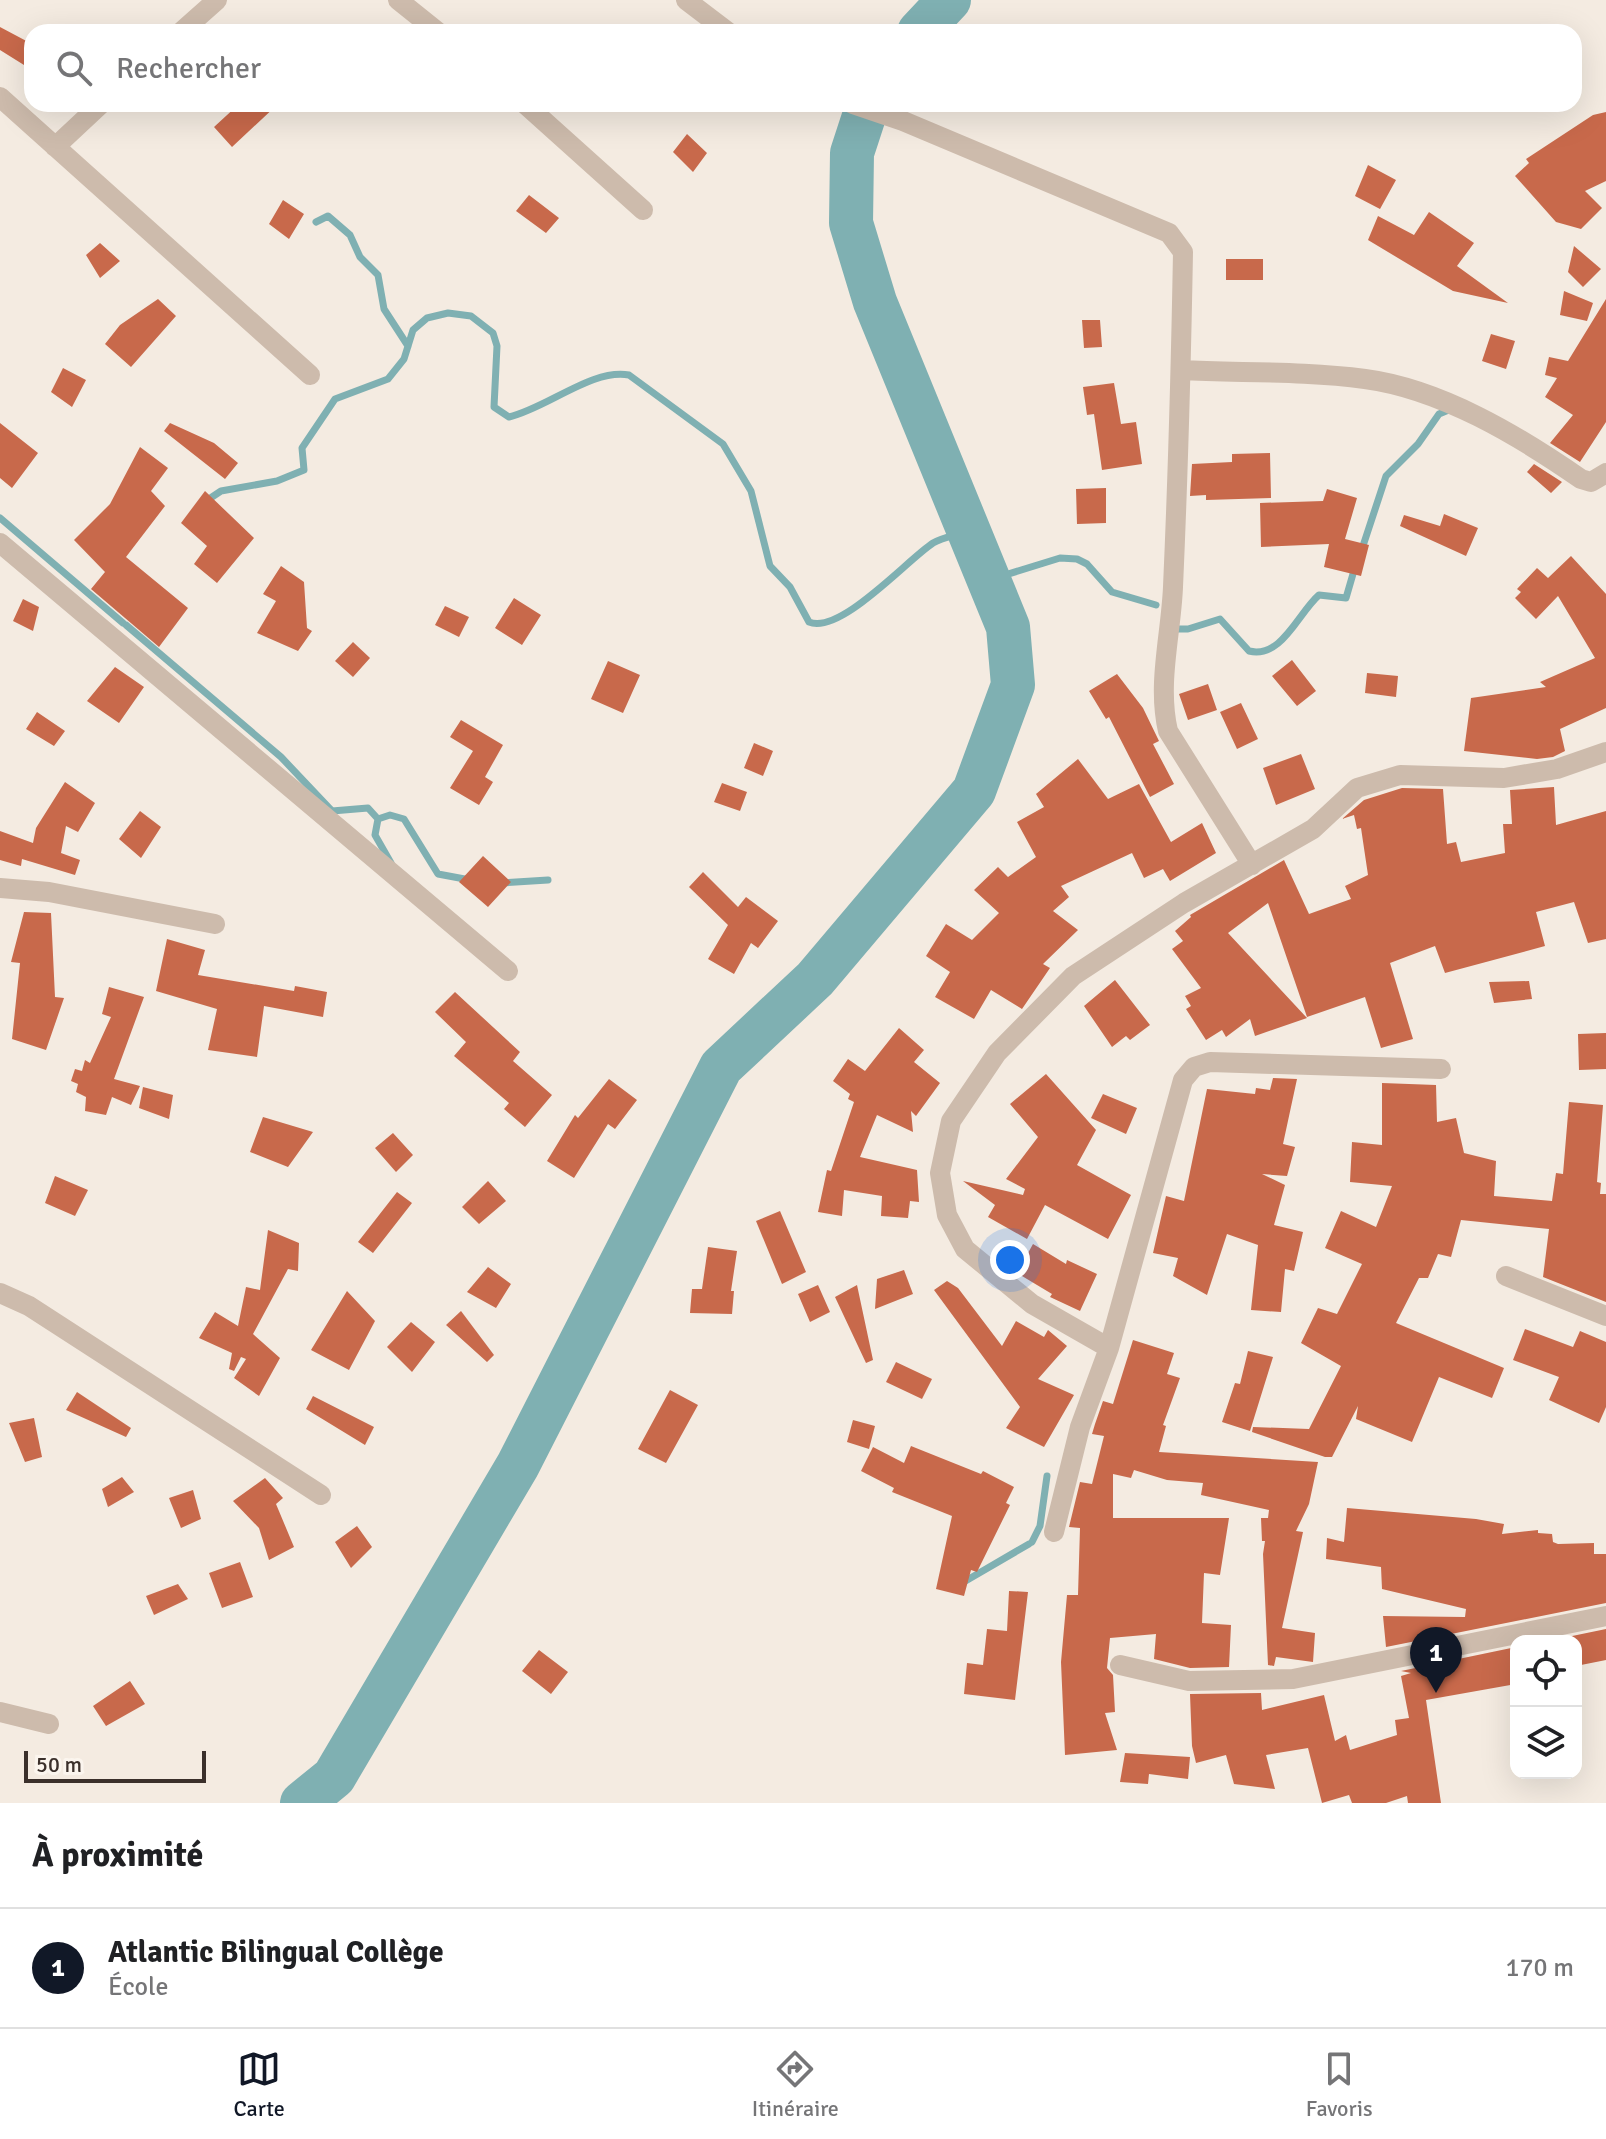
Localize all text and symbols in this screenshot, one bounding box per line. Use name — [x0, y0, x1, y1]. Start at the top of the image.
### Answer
search box — [24, 24, 1582, 112]
icon: search — [52, 46, 96, 90]
text: Rechercher — [116, 50, 261, 87]
your location — [990, 1240, 1030, 1280]
pin: 1 — [1410, 1627, 1462, 1693]
map controls — [1510, 1635, 1582, 1779]
button: locate — [1510, 1635, 1582, 1707]
button: layers — [1510, 1707, 1582, 1779]
scale bar — [24, 1747, 206, 1783]
text: 50 m — [36, 1751, 82, 1778]
text: À proximité — [32, 1834, 203, 1876]
text: Atlantic Bilingual Collège — [108, 1934, 444, 1971]
text: 1 — [51, 1952, 65, 1984]
text: 170 m — [1505, 1952, 1574, 1984]
text: École — [108, 1971, 168, 2003]
tab: Carte — [233, 2047, 285, 2122]
tab: Itinéraire — [752, 2047, 839, 2122]
tab: Favoris — [1306, 2047, 1373, 2122]

